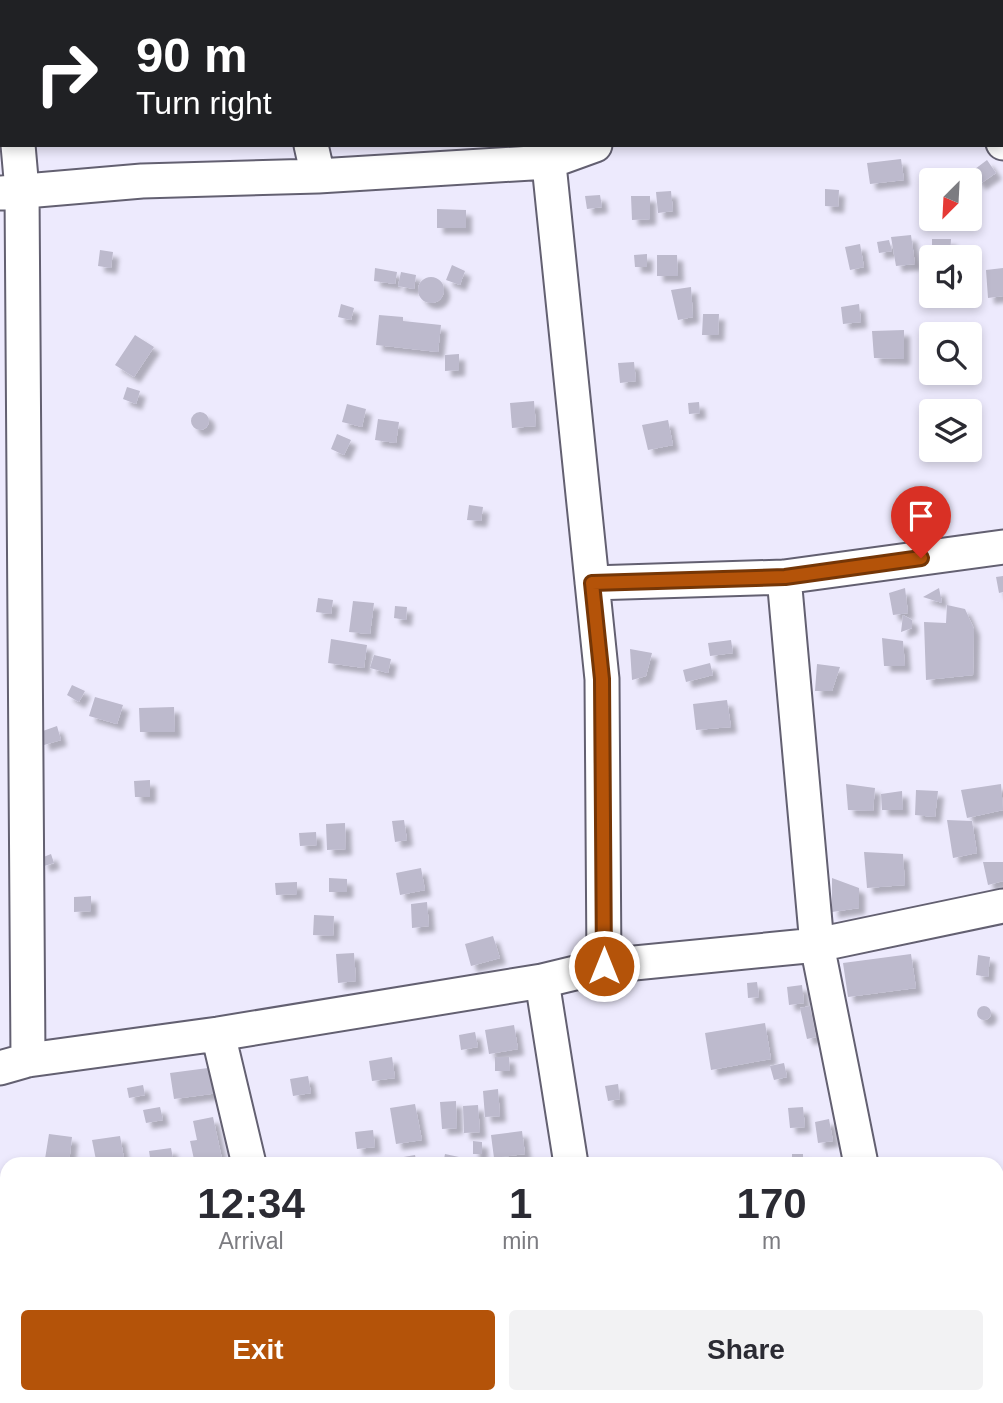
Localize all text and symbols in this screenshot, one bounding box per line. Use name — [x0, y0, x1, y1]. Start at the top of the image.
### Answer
icon: right — [21, 28, 112, 119]
text: 90 m — [136, 28, 248, 82]
text: Turn right — [136, 85, 272, 121]
north arrow — [919, 168, 982, 231]
map controls — [919, 168, 982, 462]
button: sound — [919, 245, 982, 308]
button: search — [919, 322, 982, 385]
button: layers — [919, 399, 982, 462]
pin — [891, 486, 951, 558]
icon: arrive — [902, 497, 940, 535]
position arrow — [567, 929, 641, 1003]
text: 12:34 — [197, 1180, 305, 1227]
text: 1 — [509, 1180, 532, 1227]
text: 170 — [737, 1180, 807, 1227]
text: Arrival — [218, 1228, 284, 1254]
text: min — [502, 1228, 539, 1254]
text: m — [762, 1228, 781, 1254]
button: Exit — [21, 1310, 495, 1390]
button: Share — [509, 1310, 983, 1390]

